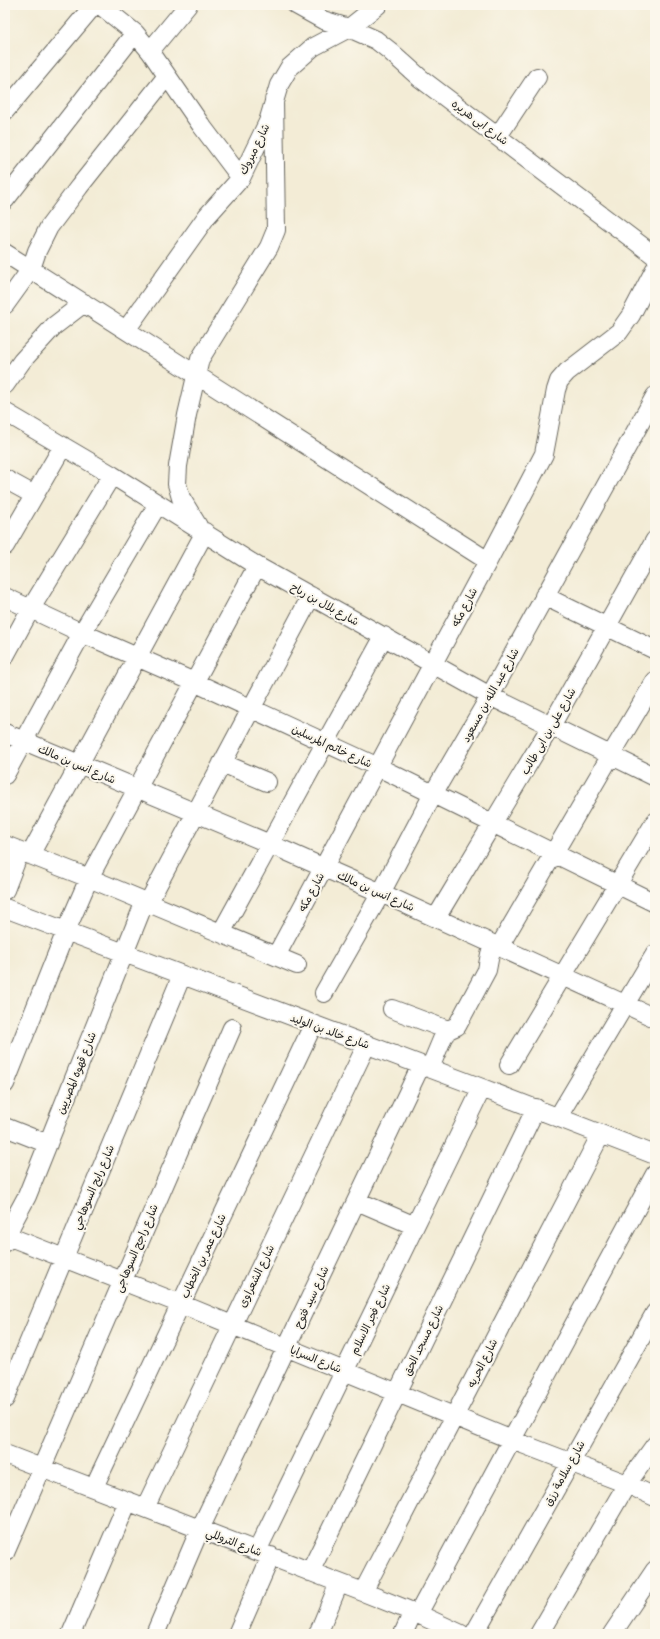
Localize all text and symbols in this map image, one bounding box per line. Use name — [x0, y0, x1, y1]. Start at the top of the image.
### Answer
street label: شارع ابى هريره — [448, 97, 511, 149]
street label: شارع مبروك — [237, 122, 274, 178]
street label: شارع بلال بن رباح — [287, 580, 361, 630]
street label: شارع مكه — [449, 585, 482, 630]
street label: شارع عبد الله بن مسعود — [459, 646, 523, 746]
street label: شارع على بن ابى طالب — [518, 686, 580, 778]
street label: شارع خاتم المرسلين — [289, 722, 374, 772]
street label: شارع انس بن مالك — [35, 742, 117, 788]
street label: شارع انس بن مالك — [335, 869, 416, 916]
street label: شارع مكه — [296, 870, 329, 915]
street label: شارع خالد بن الوليد — [288, 1011, 371, 1054]
street label: شارع قهوه المصريين — [54, 1030, 101, 1117]
street label: شارع رابح السوهاجي — [70, 1143, 121, 1233]
street label: شارع راجح السوهاجى — [112, 1202, 163, 1295]
street label: شارع عمر بن الخطاب — [178, 1212, 231, 1301]
street label: شارع الشعراوى — [236, 1243, 279, 1311]
street label: شارع سيد فتوح — [291, 1264, 333, 1331]
street label: شارع فجر الاسلام — [348, 1282, 395, 1358]
street label: شارع مسجد الحق — [401, 1303, 448, 1379]
street label: شارع الحريه — [465, 1337, 502, 1391]
street label: شارع السرايا — [287, 1343, 344, 1378]
street label: شارع سلامة رزق — [541, 1438, 589, 1509]
street label: شارع التروللي — [203, 1526, 263, 1563]

